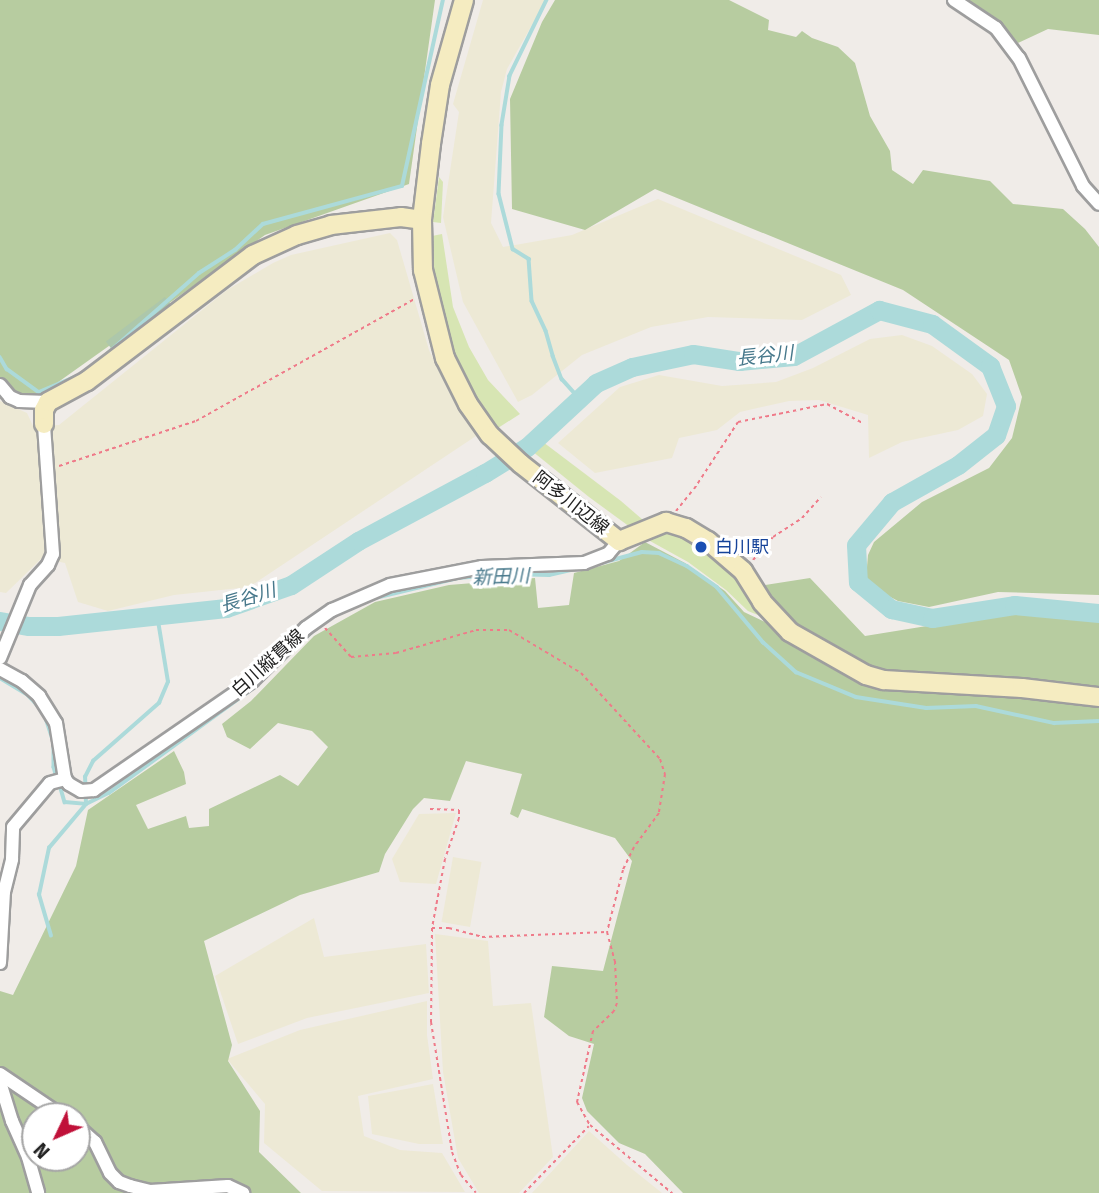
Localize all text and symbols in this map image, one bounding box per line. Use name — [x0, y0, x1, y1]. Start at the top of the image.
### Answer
water label: 長谷川 — [735, 342, 795, 370]
street label: 阿多川辺線 — [529, 467, 613, 539]
place label: 白川駅 — [715, 536, 769, 558]
marker: 白川駅 — [693, 539, 709, 555]
water label: 新田川 — [472, 565, 530, 589]
water label: 長谷川 — [217, 579, 279, 617]
street label: 白川縦貫線 — [227, 625, 309, 701]
north arrow — [21, 1102, 91, 1172]
text: N — [29, 1138, 55, 1163]

